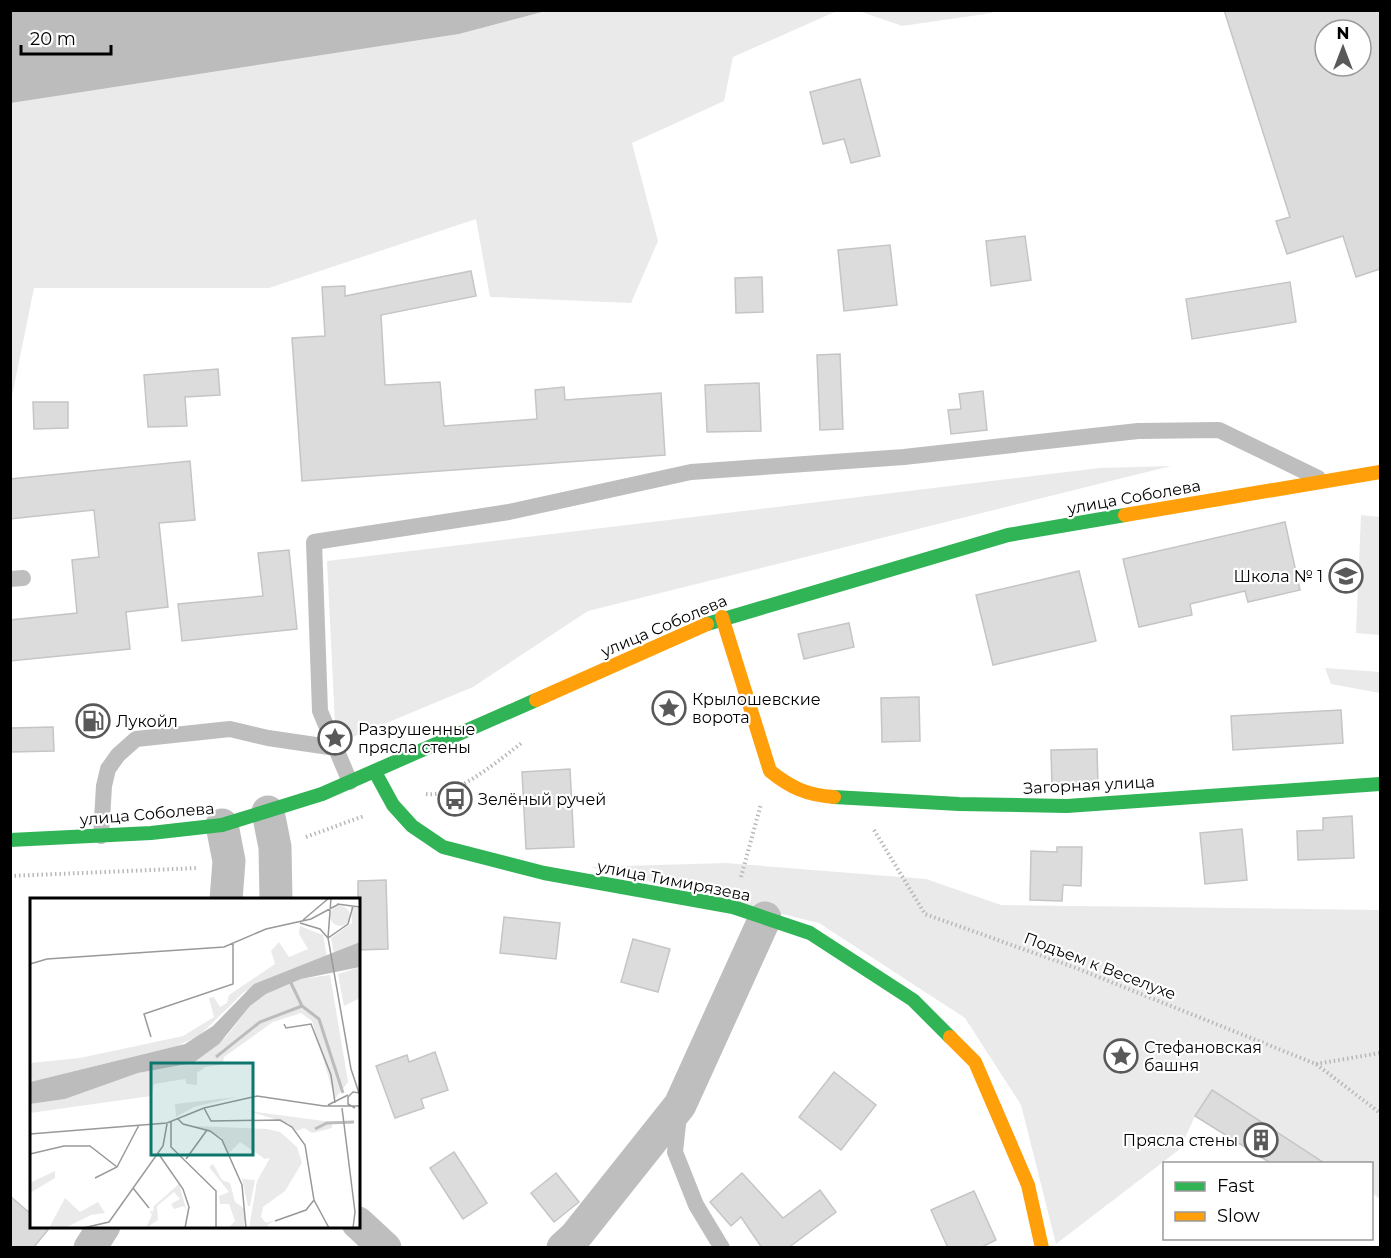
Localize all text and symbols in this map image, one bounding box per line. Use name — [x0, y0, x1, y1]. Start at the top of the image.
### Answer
scale bar — [21, 18, 111, 56]
north arrow — [1313, 18, 1373, 78]
text: N — [1337, 24, 1349, 43]
text: 20 m — [30, 28, 76, 50]
street label: улица Соболева — [1065, 476, 1202, 518]
school or university icon: Школа № 1 — [1328, 558, 1364, 594]
place label: Школа № 1 — [1234, 567, 1323, 586]
street label: улица Соболева — [597, 591, 730, 662]
place icon: Крылошевские ворота — [651, 690, 687, 726]
place label: Крылошевские ворота — [692, 690, 821, 727]
fuel station icon: Лукойл — [75, 703, 111, 739]
place label: Лукойл — [116, 712, 178, 731]
place icon: Разрушенные прясла стены — [317, 720, 353, 756]
place label: Разрушенные прясла стены — [358, 720, 475, 757]
street label: Загорная улица — [1023, 772, 1155, 798]
bus stop icon: Зелёный ручей — [437, 781, 473, 817]
place label: Зелёный ручей — [478, 790, 606, 809]
street label: улица Соболева — [78, 799, 215, 829]
street label: улица Тимирязева — [595, 857, 752, 905]
inset map — [30, 898, 360, 1228]
street label: Подъем к Веселухе — [1021, 928, 1179, 1004]
place icon: Стефановская башня — [1103, 1038, 1139, 1074]
place label: Стефановская башня — [1144, 1038, 1262, 1075]
building icon: Прясла стены — [1243, 1122, 1279, 1158]
place label: Прясла стены — [1123, 1131, 1238, 1150]
legend — [1163, 1162, 1373, 1240]
text: Fast — [1217, 1175, 1255, 1197]
text: Slow — [1217, 1205, 1260, 1227]

